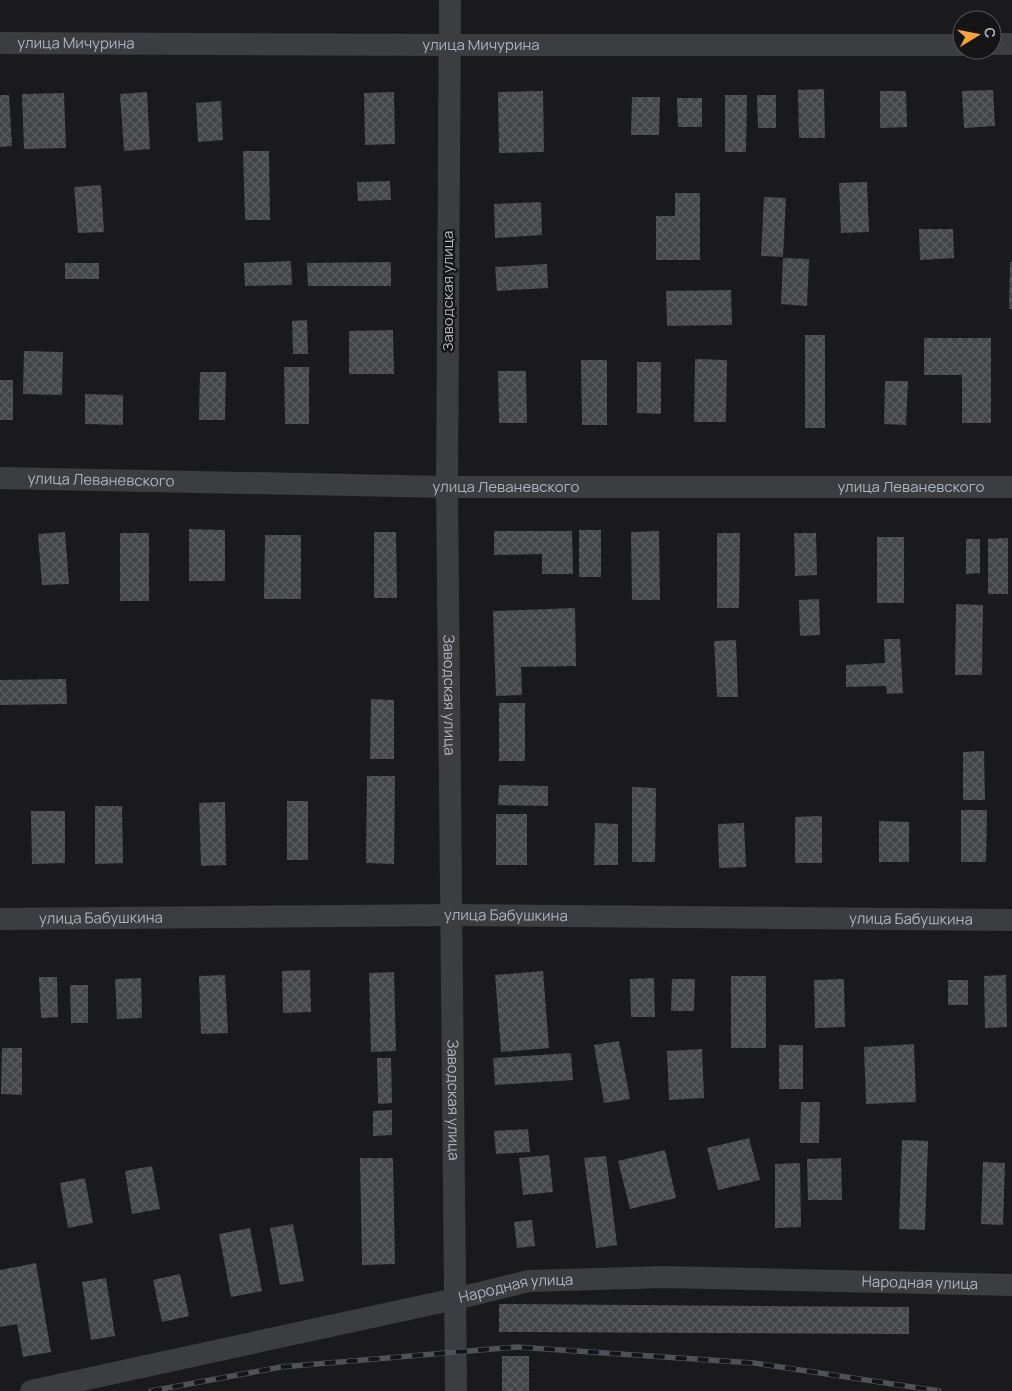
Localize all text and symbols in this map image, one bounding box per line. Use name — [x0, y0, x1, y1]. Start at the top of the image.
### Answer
north arrow — [952, 10, 1002, 60]
text: С — [980, 26, 1001, 39]
street label: улица Мичурина — [17, 32, 135, 54]
street label: улица Мичурина — [422, 34, 540, 55]
street label: Заводская улица — [437, 231, 458, 351]
street label: улица Леваневского — [27, 468, 175, 492]
street label: улица Леваневского — [432, 476, 580, 497]
street label: улица Леваневского — [837, 476, 985, 497]
street label: Заводская улица — [438, 634, 461, 756]
street label: улица Бабушкина — [444, 904, 568, 926]
street label: улица Бабушкина — [39, 907, 163, 929]
street label: улица Бабушкина — [849, 908, 973, 930]
street label: Заводская улица — [443, 1039, 465, 1161]
street label: Народная улица — [456, 1269, 573, 1308]
street label: Народная улица — [861, 1271, 978, 1294]

